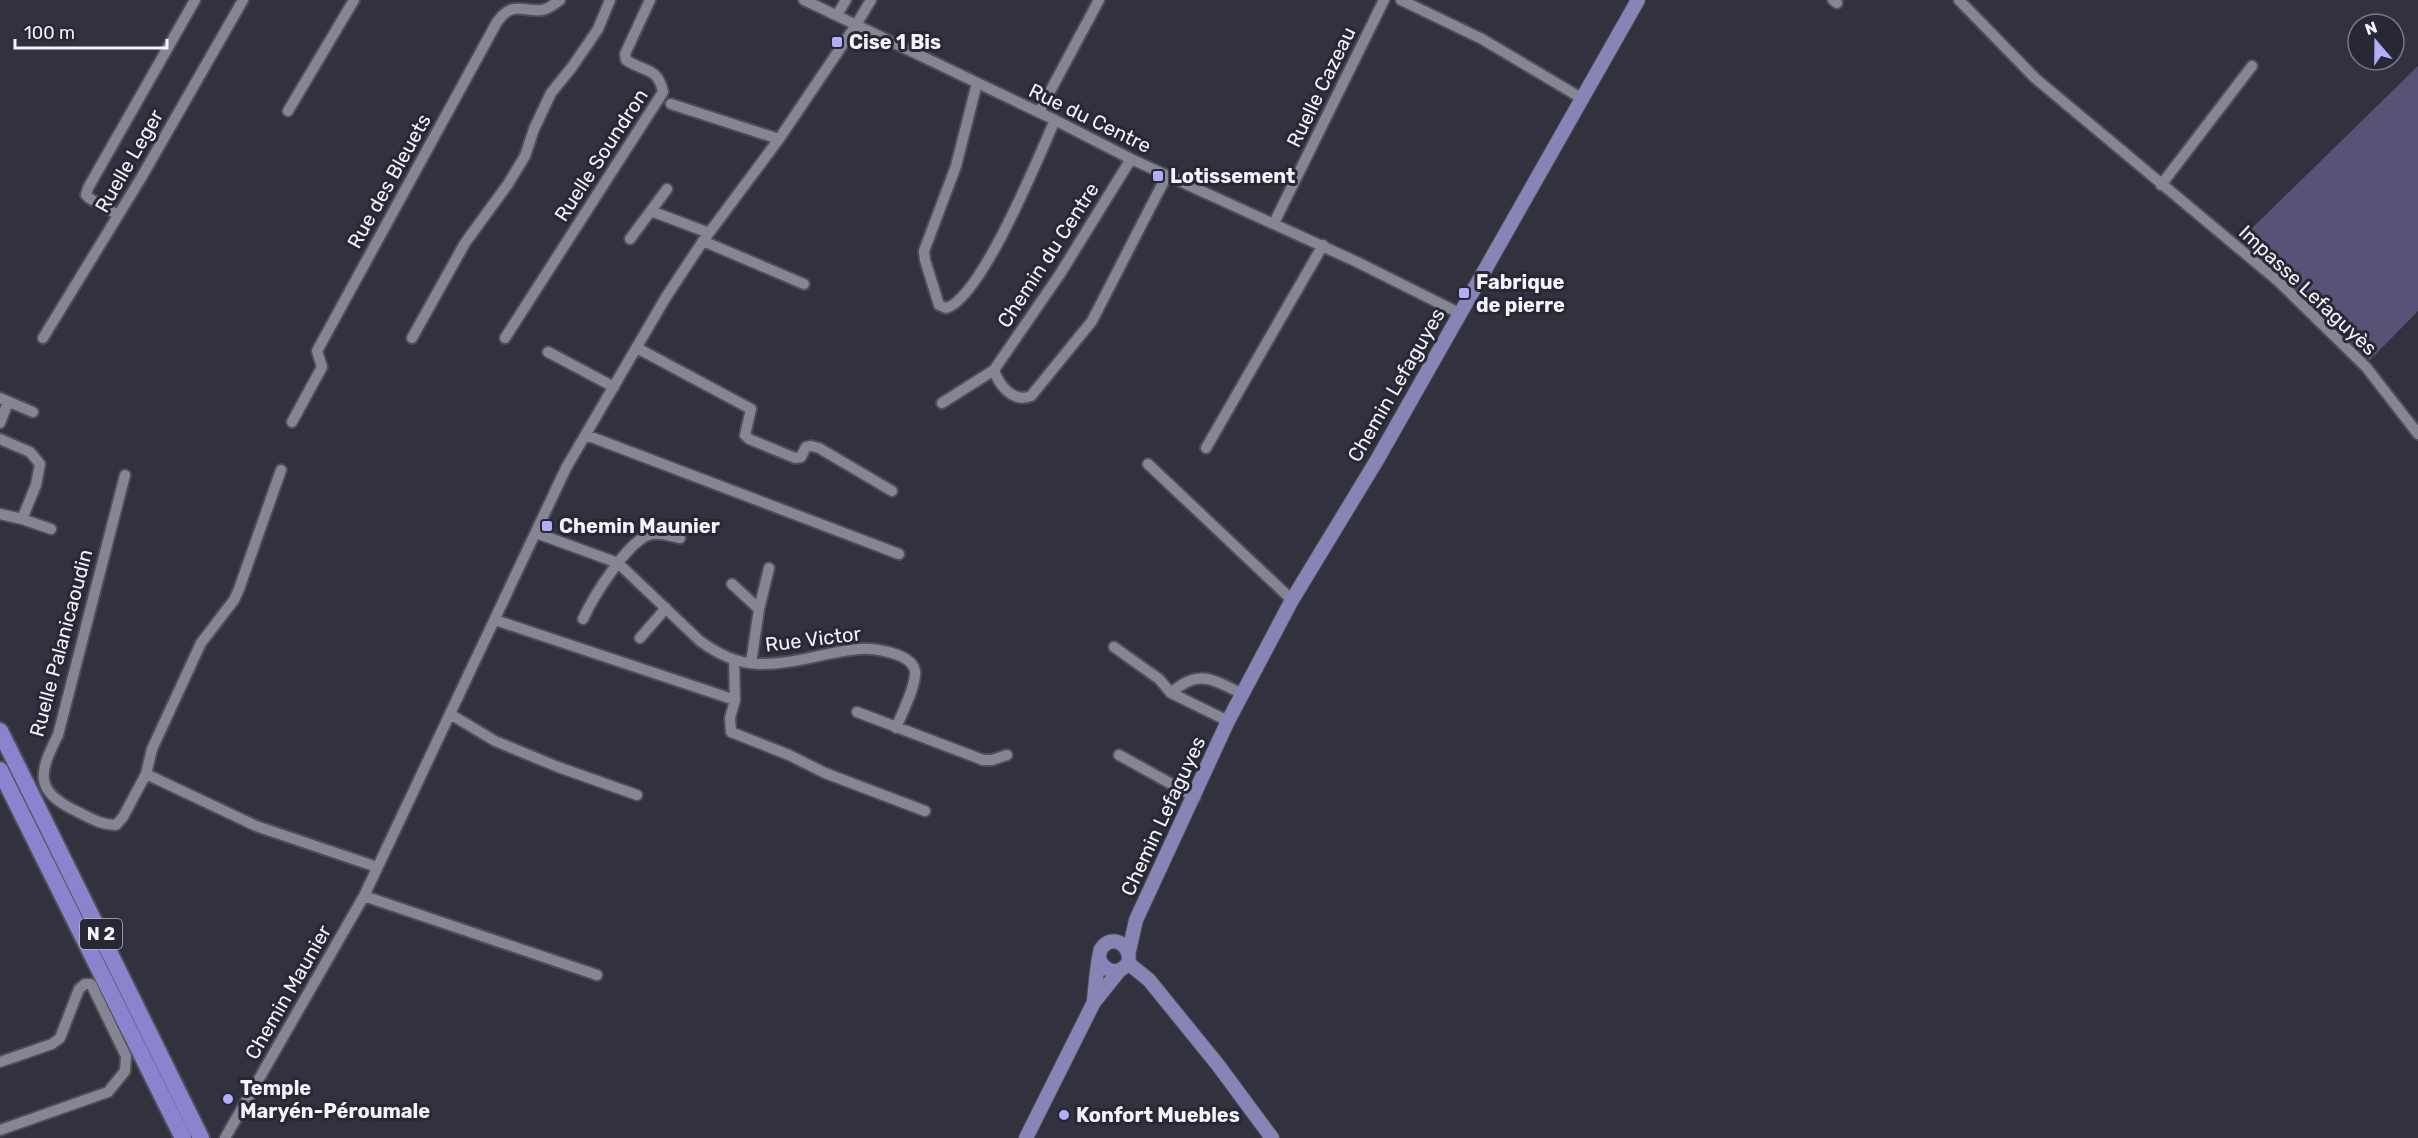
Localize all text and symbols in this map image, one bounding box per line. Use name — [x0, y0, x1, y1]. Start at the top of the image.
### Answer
scale bar — [15, 12, 166, 50]
north arrow — [2346, 12, 2406, 72]
text: N — [2362, 17, 2380, 39]
text: 100 m — [24, 22, 75, 44]
street label: Ruelle Cazeau — [1282, 23, 1360, 151]
place label: Cise 1 Bis — [849, 30, 941, 54]
marker: Cise 1 Bis — [830, 35, 844, 49]
street label: Rue du Centre — [1025, 78, 1155, 158]
street label: Ruelle Soundron — [549, 84, 653, 226]
street label: Ruelle Leger — [90, 105, 168, 217]
street label: Rue des Bleuets — [342, 110, 436, 252]
place label: Lotissement — [1170, 164, 1295, 188]
marker: Lotissement — [1151, 169, 1165, 183]
street label: Chemin du Centre — [992, 178, 1104, 332]
street label: Impasse Lefaguyès — [2234, 220, 2382, 360]
place label: Fabrique de pierre — [1476, 270, 1565, 317]
marker: Fabrique de pierre — [1457, 286, 1471, 300]
street label: Chemin Lefaguyes — [1342, 304, 1450, 466]
place label: Chemin Maunier — [559, 514, 720, 538]
marker: Chemin Maunier — [540, 519, 554, 533]
street label: Ruelle Palanicaoudin — [24, 547, 98, 739]
street label: Rue Victor — [764, 621, 863, 657]
street label: Chemin Lefaguyes — [1116, 732, 1210, 900]
road number: N 2 — [80, 919, 122, 949]
street label: Chemin Maunier — [240, 920, 336, 1063]
place label: Temple Maryén-Péroumale — [240, 1076, 430, 1123]
marker: Temple Maryén-Péroumale — [221, 1092, 235, 1106]
place label: Konfort Muebles — [1076, 1103, 1240, 1127]
marker: Konfort Muebles — [1057, 1108, 1071, 1122]

